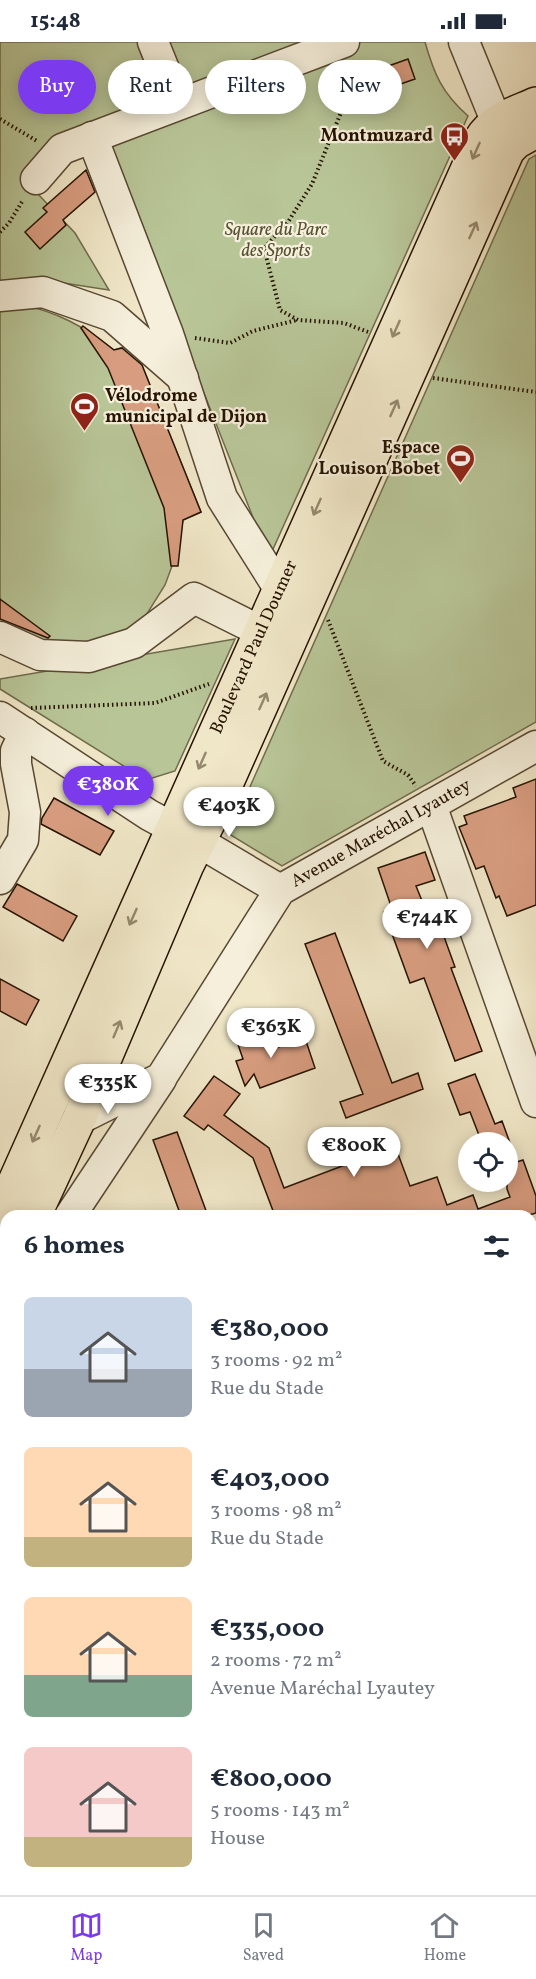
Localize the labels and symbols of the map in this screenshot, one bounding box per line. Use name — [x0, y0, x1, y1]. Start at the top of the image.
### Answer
bus stop icon: Montmuzard — [438, 120, 470, 162]
place label: Montmuzard — [321, 124, 433, 149]
one-way arrow — [470, 141, 481, 159]
park label: Square du Parc des Sports — [225, 218, 328, 264]
one-way arrow — [468, 221, 479, 239]
one-way arrow — [390, 319, 402, 337]
place label: Vélodrome municipal de Dijon — [105, 384, 267, 430]
sports icon: Vélodrome municipal de Dijon — [68, 390, 100, 432]
one-way arrow — [389, 399, 400, 417]
place label: Espace Louison Bobet — [319, 436, 440, 482]
sports icon: Espace Louison Bobet — [445, 442, 477, 484]
one-way arrow — [311, 497, 322, 515]
street label: Boulevard Paul Doumer — [204, 556, 304, 738]
one-way arrow — [258, 693, 270, 711]
one-way arrow — [195, 752, 206, 770]
pin: €380K — [66, 766, 150, 817]
street label: Avenue Maréchal Lyautey — [287, 773, 476, 894]
pin: €403K — [187, 787, 271, 838]
pin: €744K — [385, 899, 469, 950]
one-way arrow — [126, 908, 138, 926]
pin: €363K — [229, 1008, 313, 1059]
one-way arrow — [112, 1020, 123, 1038]
pin: €335K — [66, 1064, 150, 1115]
one-way arrow — [30, 1124, 41, 1142]
pin: €800K — [312, 1127, 396, 1178]

